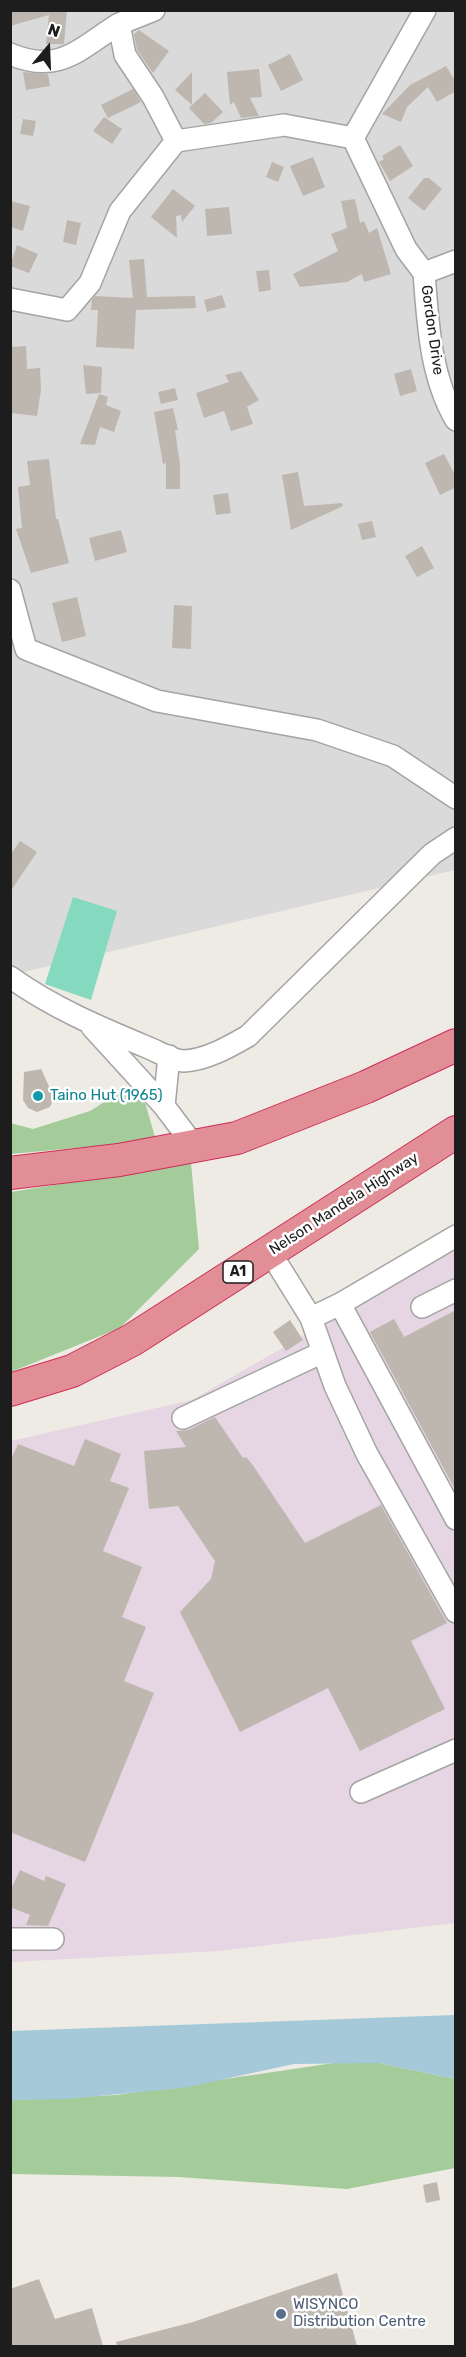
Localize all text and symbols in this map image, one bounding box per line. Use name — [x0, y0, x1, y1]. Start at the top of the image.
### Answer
north arrow — [18, 18, 78, 78]
text: N — [45, 20, 63, 41]
street label: Gordon Drive — [417, 284, 447, 376]
place label: Taino Hut (1965) — [50, 1087, 163, 1105]
marker: Taino Hut (1965) — [31, 1089, 45, 1103]
street label: Nelson Mandela Highway — [266, 1149, 422, 1259]
road number: A1 — [223, 1261, 253, 1283]
place label: WISYNCO Distribution Centre — [293, 2296, 426, 2331]
marker: WISYNCO Distribution Centre — [274, 2307, 288, 2321]

